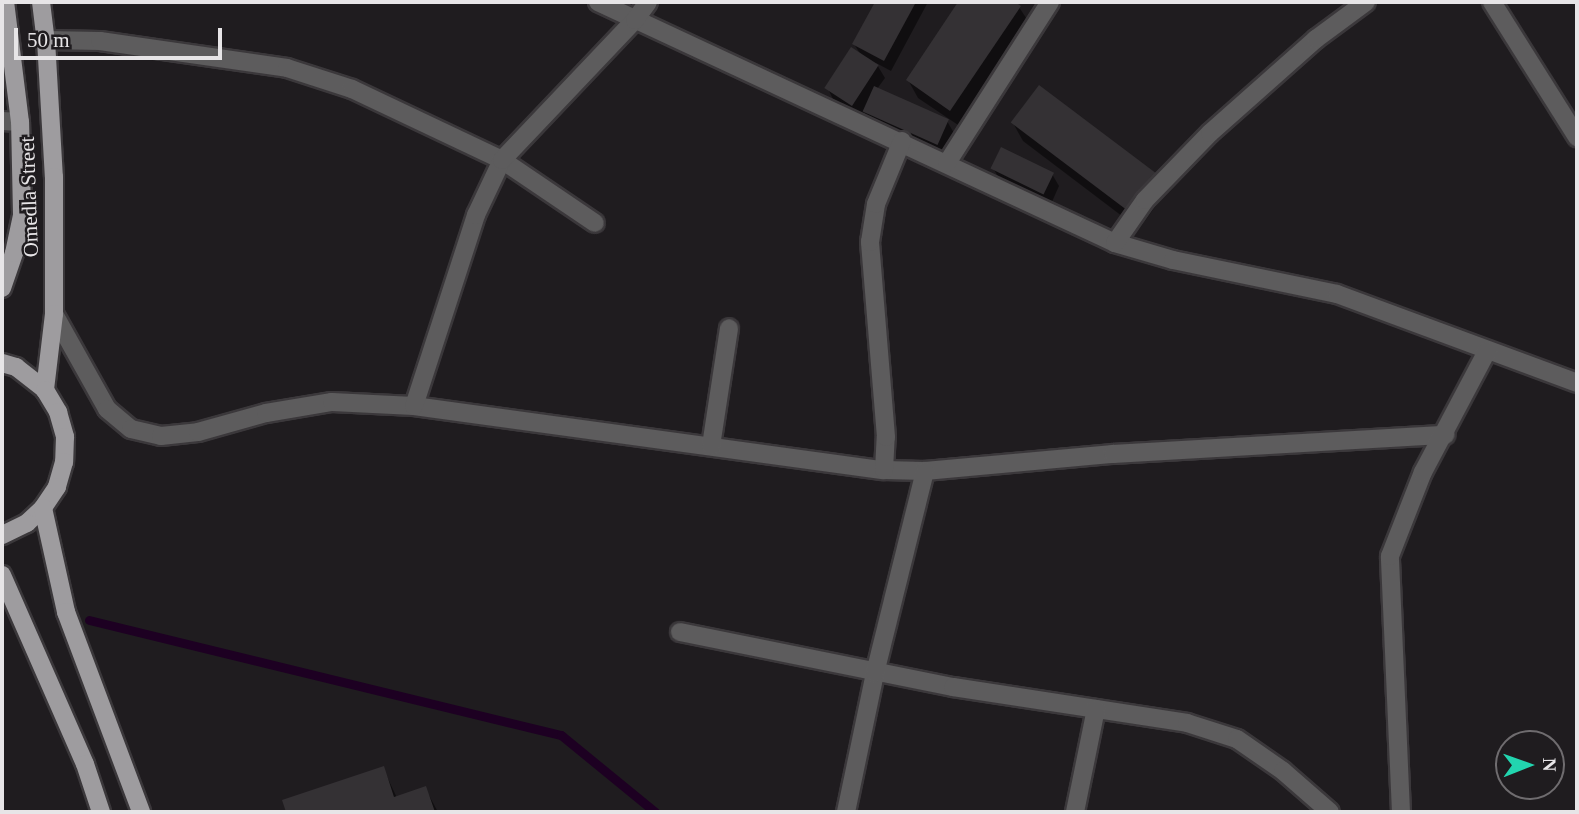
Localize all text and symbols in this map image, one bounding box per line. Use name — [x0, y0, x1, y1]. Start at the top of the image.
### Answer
scale bar — [18, 14, 226, 58]
text: 50 m — [27, 28, 70, 52]
street label: Omedla Street — [14, 125, 44, 269]
north arrow — [1495, 730, 1565, 800]
text: N — [1539, 758, 1560, 772]

